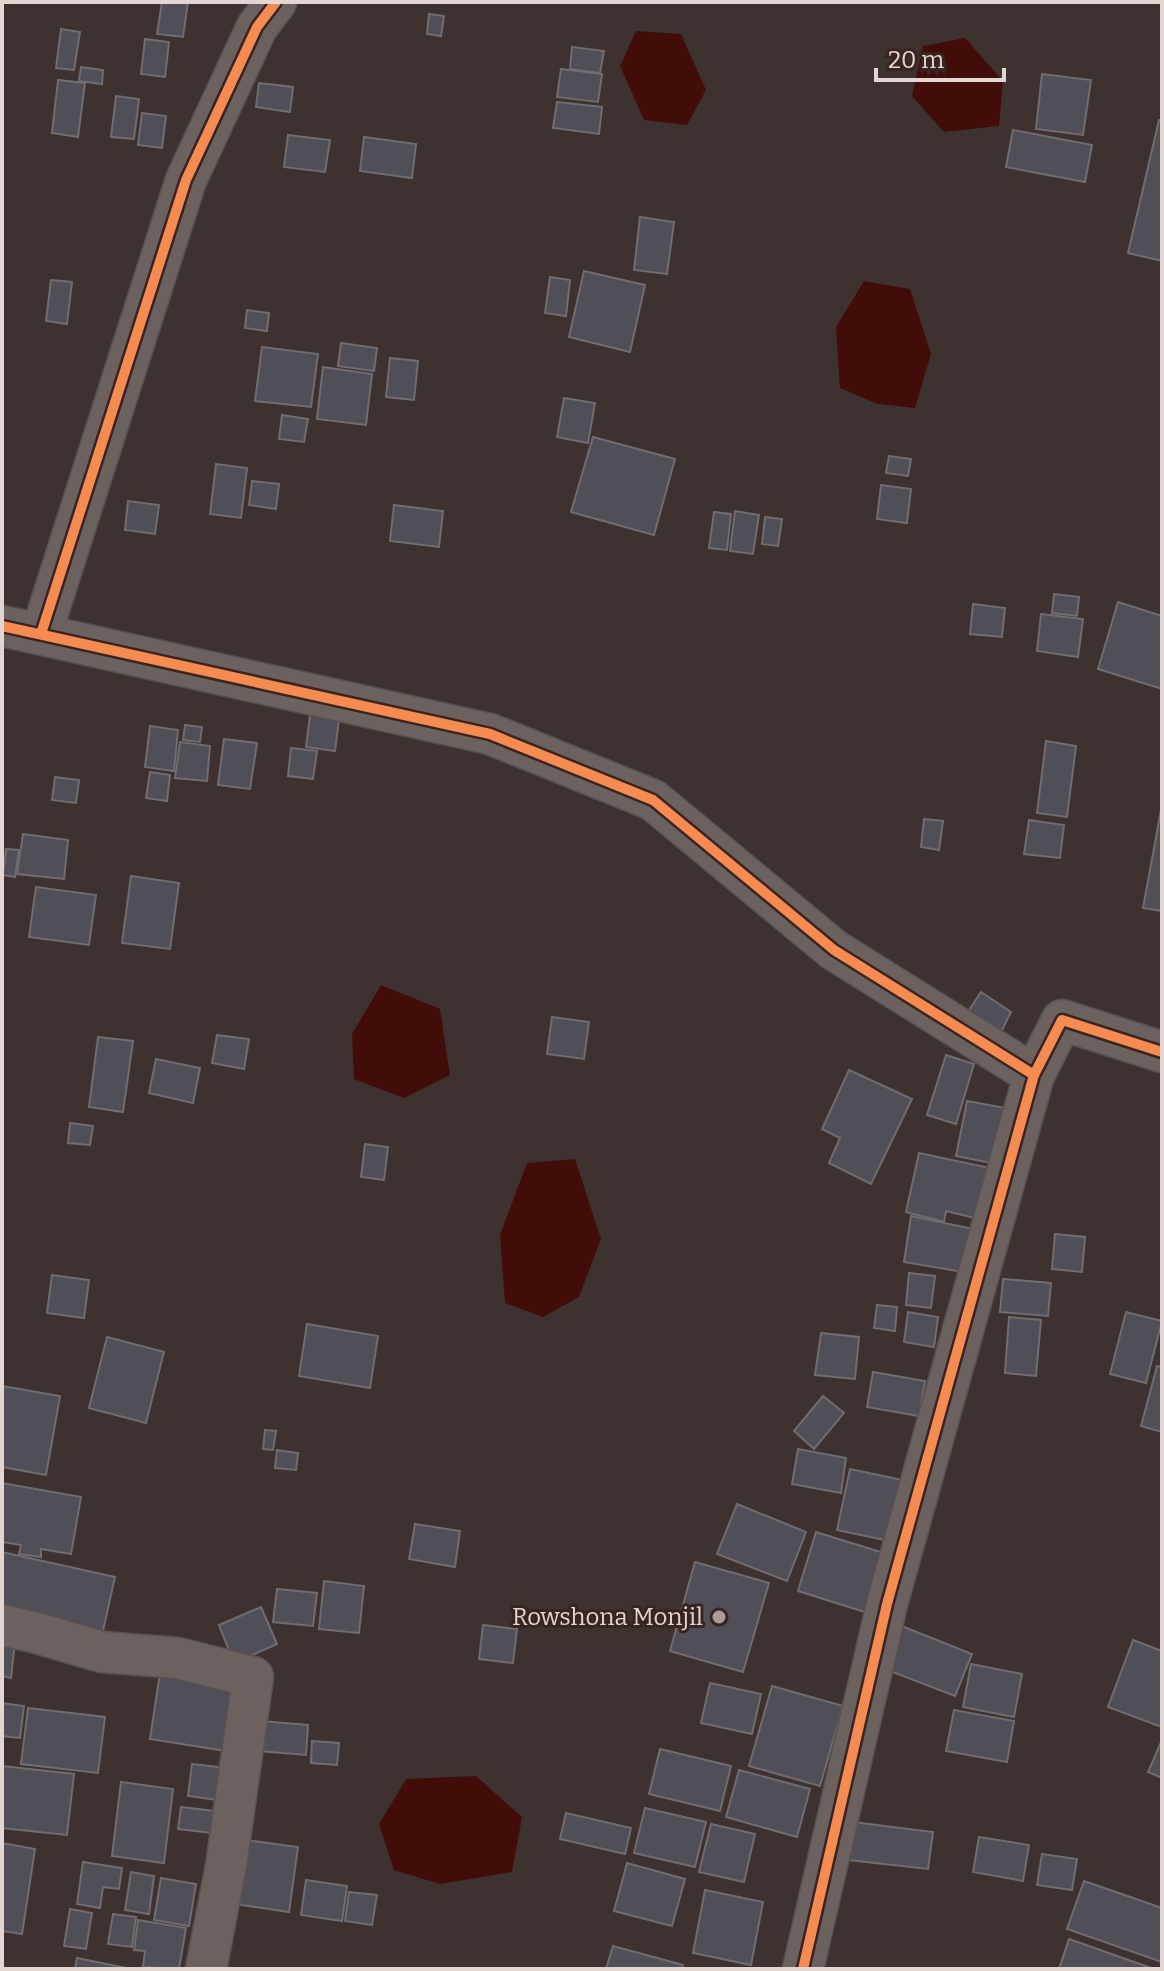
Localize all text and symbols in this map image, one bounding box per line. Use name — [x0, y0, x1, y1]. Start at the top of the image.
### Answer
scale bar — [876, 32, 1004, 82]
text: 20 m — [888, 46, 944, 74]
place label: Rowshona Monjil — [512, 1603, 703, 1631]
marker: Rowshona Monjil — [710, 1608, 728, 1626]

